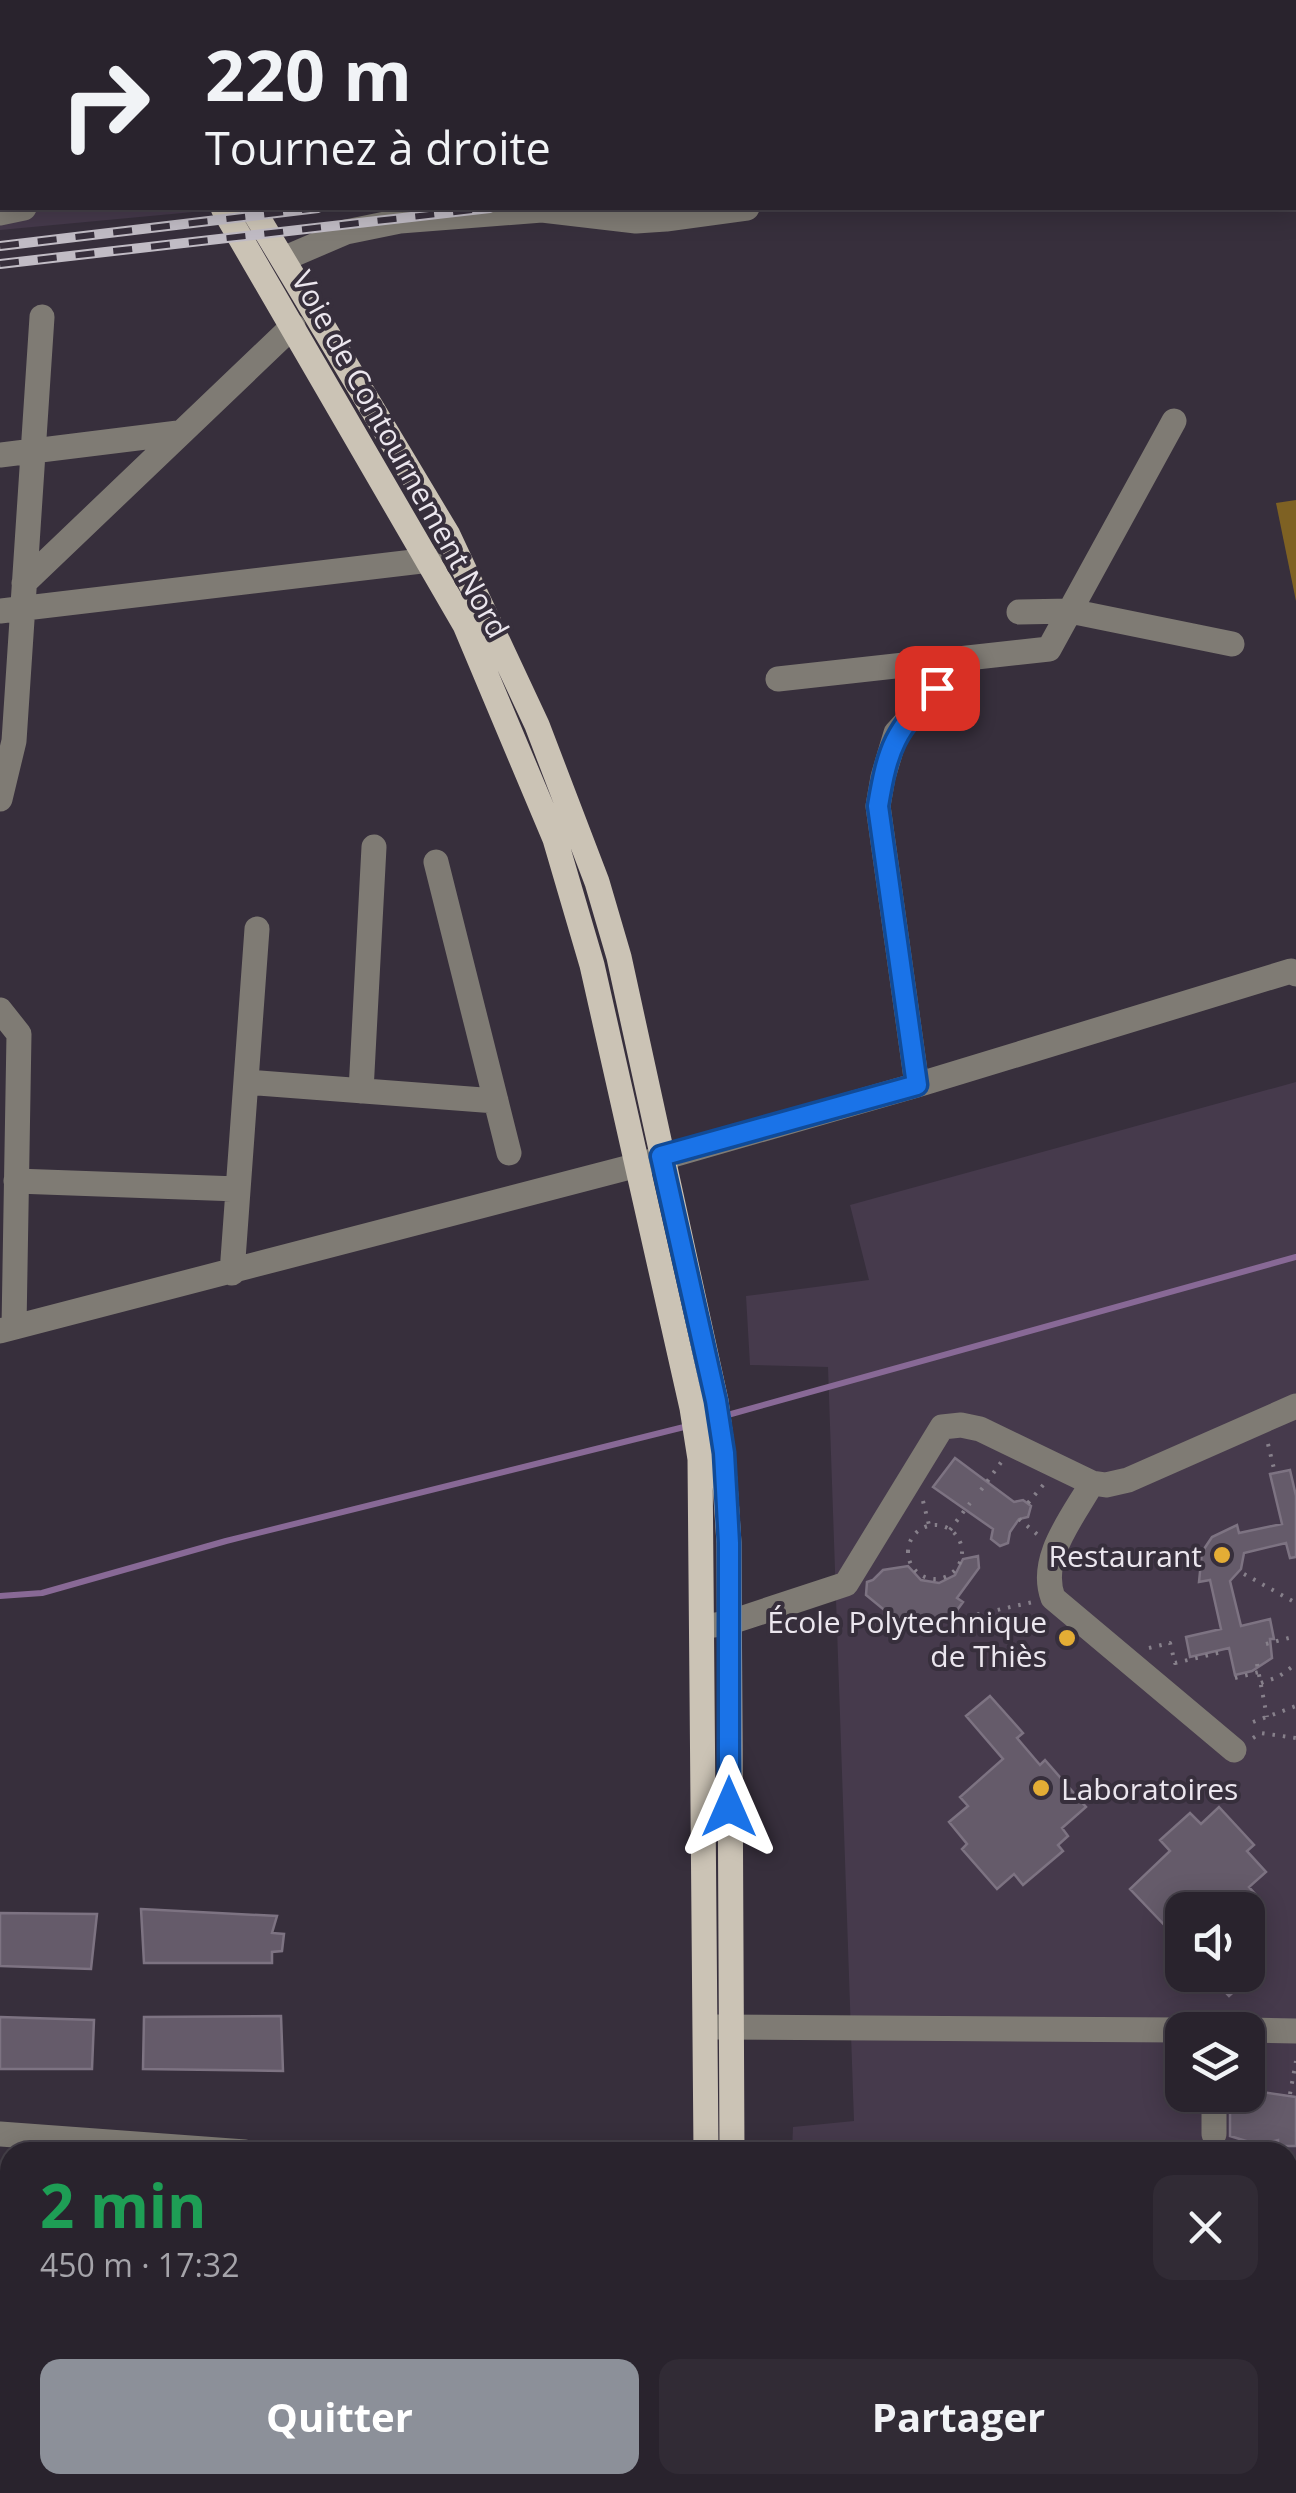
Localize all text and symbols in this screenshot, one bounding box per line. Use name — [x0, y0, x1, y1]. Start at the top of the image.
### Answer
text: 220 m — [205, 26, 412, 122]
icon: right — [40, 40, 170, 170]
text: Tournez à droite — [205, 117, 551, 178]
street label: Voie de Contournement Nord — [283, 263, 519, 645]
pin — [895, 646, 980, 731]
icon: arrive — [910, 661, 965, 716]
place label: Restaurant — [1049, 1535, 1202, 1576]
marker: Restaurant — [1211, 1544, 1233, 1566]
place label: École Polytechnique de Thiès — [767, 1601, 1047, 1676]
marker: École Polytechnique de Thiès — [1056, 1627, 1078, 1649]
position arrow — [677, 1755, 781, 1859]
place label: Laboratoires — [1061, 1768, 1238, 1809]
marker: Laboratoires — [1030, 1777, 1052, 1799]
map controls — [1165, 1892, 1265, 2112]
button: sound — [1165, 1892, 1265, 1992]
button: layers — [1165, 2012, 1265, 2112]
text: 2 min — [40, 2164, 207, 2246]
button: close — [1153, 2175, 1258, 2280]
text: 450 m · 17:32 — [40, 2243, 239, 2286]
button: Quitter — [40, 2359, 639, 2474]
button: Partager — [659, 2359, 1258, 2474]

